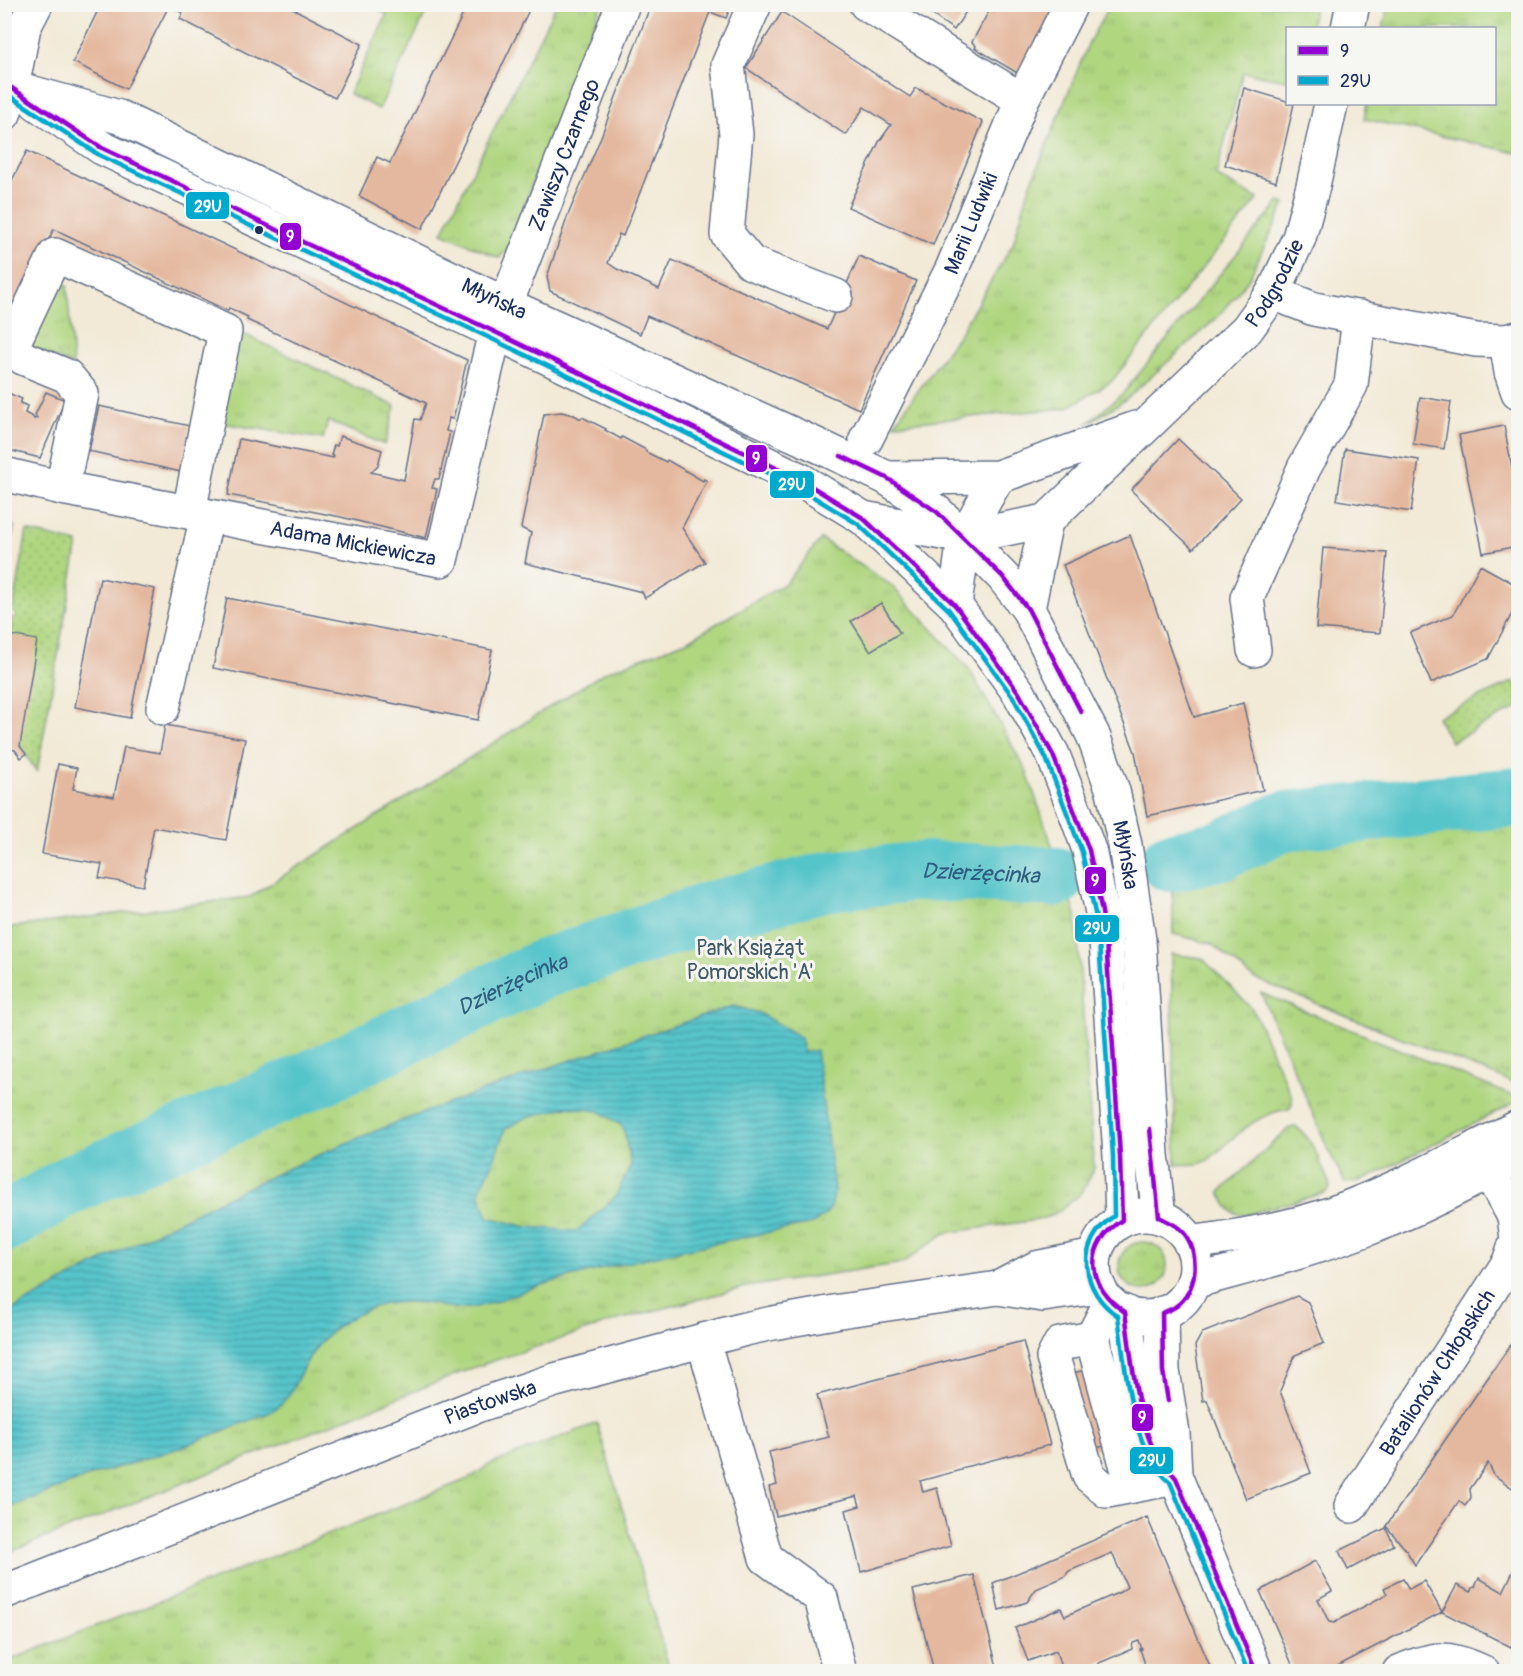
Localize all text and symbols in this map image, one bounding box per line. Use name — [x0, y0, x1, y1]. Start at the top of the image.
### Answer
legend — [1286, 27, 1496, 105]
text: 9 — [1340, 40, 1349, 63]
text: 29U — [1340, 70, 1371, 93]
street label: Zawiszy Czarnego — [522, 75, 606, 235]
street label: Marii Ludwiki — [938, 168, 1004, 278]
line badge: 29U — [185, 191, 230, 220]
text: 29U — [194, 197, 222, 217]
line badge: 9 — [279, 222, 302, 251]
unlabelled marker — [253, 224, 265, 236]
text: 9 — [286, 227, 294, 247]
street label: Podgrodzie — [1239, 234, 1310, 333]
street label: Młyńska — [457, 271, 531, 326]
line badge: 9 — [745, 444, 768, 473]
text: 9 — [752, 449, 760, 469]
line badge: 29U — [769, 470, 815, 499]
text: 29U — [778, 475, 806, 495]
street label: Adama Mickiewicza — [268, 514, 438, 572]
street label: Młyńska — [1106, 818, 1145, 891]
water label: Dzierżęcinka — [921, 857, 1042, 890]
line badge: 9 — [1084, 866, 1107, 895]
text: 9 — [1091, 871, 1099, 891]
line badge: 29U — [1074, 914, 1120, 943]
text: 29U — [1083, 919, 1111, 939]
park label: Park Książąt Pomorskich 'A' — [687, 935, 814, 986]
water label: Dzierżęcinka — [453, 947, 573, 1022]
street label: Batalionów Chłopskich — [1374, 1284, 1501, 1461]
street label: Piastowska — [440, 1374, 540, 1431]
line badge: 9 — [1131, 1403, 1154, 1432]
text: 9 — [1138, 1408, 1146, 1428]
line badge: 29U — [1129, 1446, 1174, 1475]
text: 29U — [1138, 1451, 1166, 1471]

